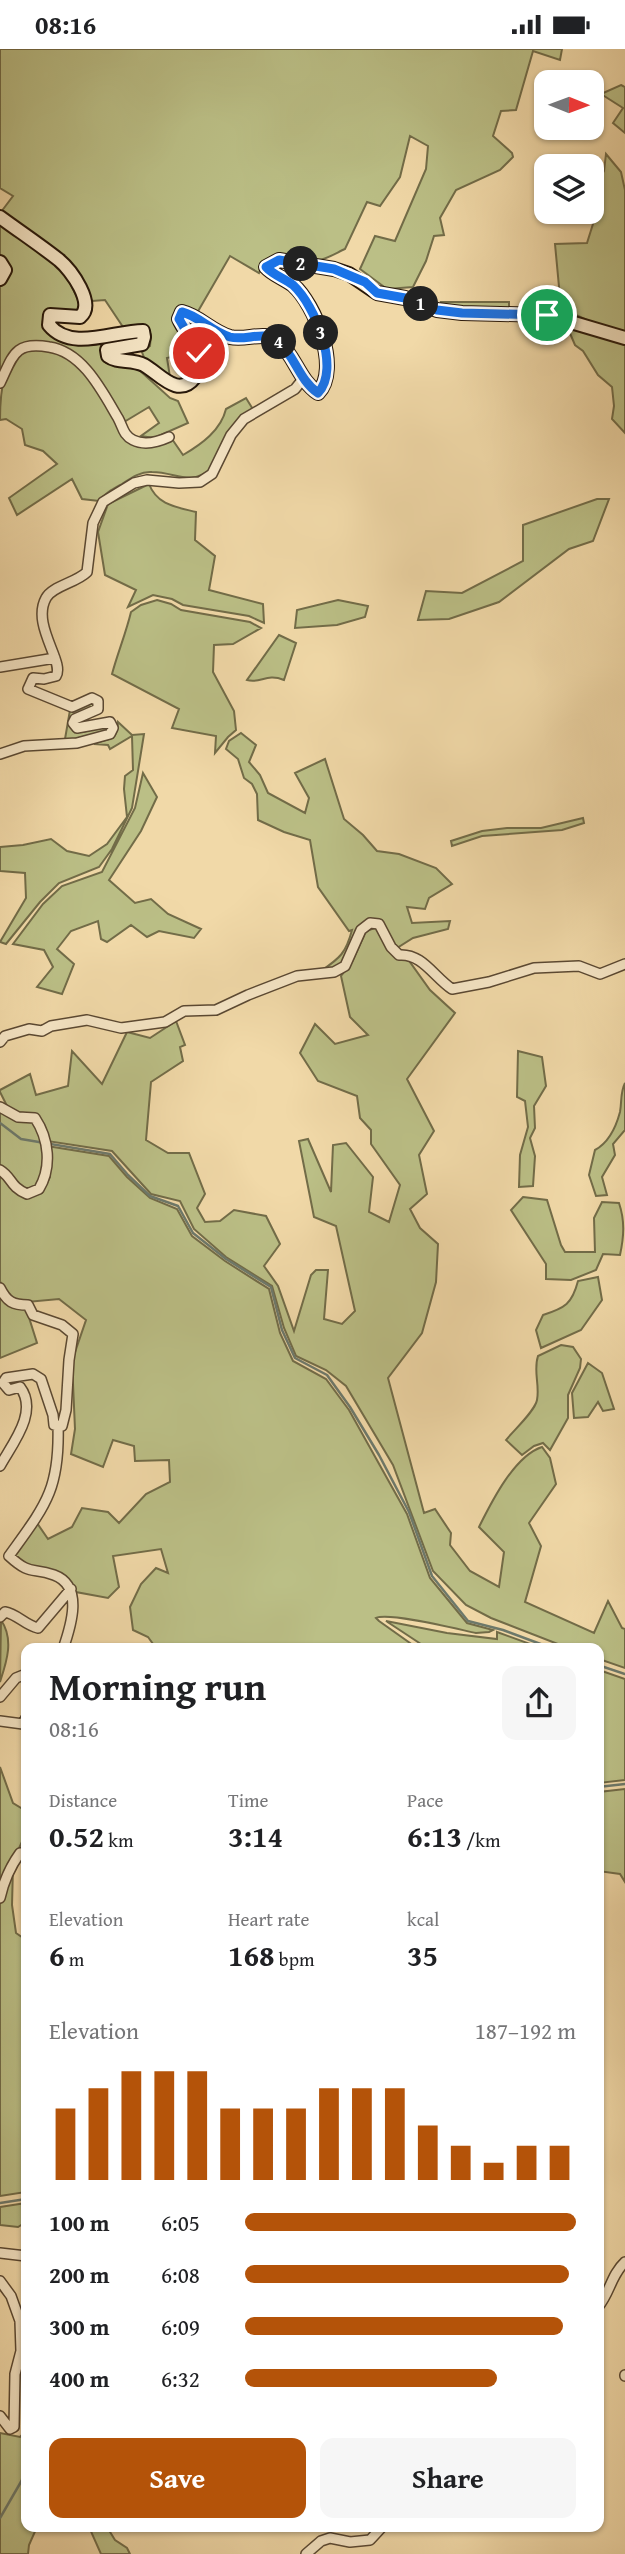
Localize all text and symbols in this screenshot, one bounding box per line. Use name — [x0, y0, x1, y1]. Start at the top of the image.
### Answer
text: 08:16 — [35, 5, 96, 44]
north arrow — [534, 70, 604, 140]
map controls — [534, 70, 604, 224]
button: layers — [534, 154, 604, 224]
pin: 2 — [284, 247, 318, 281]
text: 2 — [296, 249, 305, 277]
pin — [517, 285, 577, 345]
pin: 1 — [404, 287, 438, 321]
text: 1 — [416, 289, 425, 317]
icon: arrive — [528, 296, 566, 334]
pin: 3 — [304, 315, 338, 351]
text: 3 — [316, 318, 325, 346]
pin — [169, 323, 229, 383]
pin: 4 — [262, 325, 296, 359]
text: 4 — [274, 327, 283, 355]
icon: check — [180, 334, 218, 372]
text: Morning run — [49, 1658, 266, 1714]
button: share — [502, 1666, 576, 1740]
text: 08:16 — [49, 1712, 99, 1745]
text: Distance — [49, 1786, 117, 1814]
text: Time — [228, 1786, 268, 1814]
text: Pace — [407, 1786, 444, 1814]
text: 0.52 — [49, 1814, 104, 1858]
text: 3:14 — [228, 1814, 283, 1858]
text: 6:13 — [407, 1814, 462, 1858]
text: km — [104, 1826, 133, 1854]
text: /km — [462, 1826, 500, 1854]
text: Elevation — [49, 1905, 123, 1933]
text: Heart rate — [228, 1905, 309, 1933]
text: kcal — [407, 1905, 439, 1933]
text: 6 — [49, 1933, 65, 1977]
text: 168 — [228, 1933, 275, 1977]
text: 35 — [407, 1933, 438, 1977]
text: m — [65, 1945, 84, 1973]
text: bpm — [275, 1945, 314, 1973]
text: Elevation — [49, 2014, 139, 2047]
text: 187–192 m — [475, 2014, 576, 2047]
text: 100 m — [49, 2206, 110, 2239]
text: 6:05 — [161, 2206, 200, 2239]
text: 200 m — [49, 2258, 110, 2291]
text: 6:08 — [161, 2258, 200, 2291]
text: 300 m — [49, 2310, 110, 2343]
text: 6:09 — [161, 2310, 200, 2343]
text: 400 m — [49, 2362, 110, 2395]
text: 6:32 — [161, 2362, 200, 2395]
button: Save — [49, 2438, 306, 2518]
button: Share — [320, 2438, 576, 2518]

